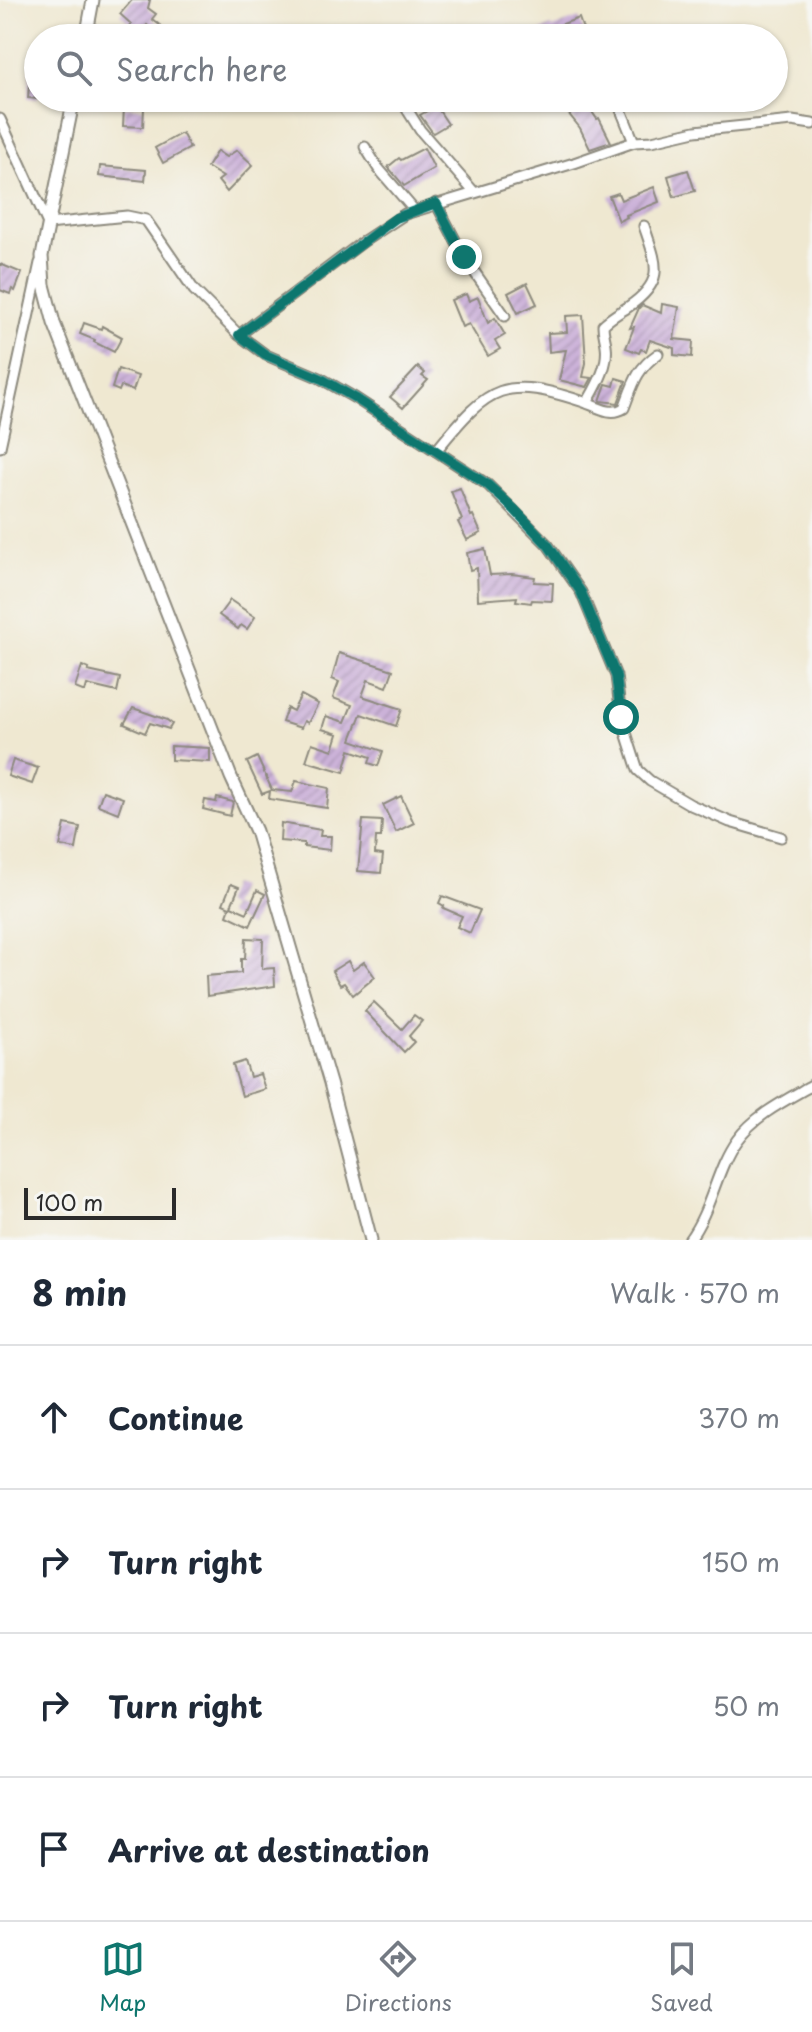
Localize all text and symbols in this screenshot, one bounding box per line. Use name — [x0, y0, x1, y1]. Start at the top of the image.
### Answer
search box — [24, 24, 788, 112]
icon: search — [52, 46, 96, 90]
text: Search here — [116, 46, 288, 91]
route end — [446, 239, 482, 275]
route start — [603, 699, 639, 735]
scale bar — [24, 1184, 176, 1220]
text: 100 m — [36, 1185, 103, 1218]
text: 8 min — [32, 1266, 127, 1318]
text: Walk · 570 m — [610, 1273, 780, 1312]
icon: ahead — [32, 1395, 76, 1439]
text: Continue — [108, 1395, 243, 1440]
text: 370 m — [698, 1398, 780, 1437]
icon: right — [32, 1539, 76, 1583]
text: Turn right — [108, 1539, 263, 1584]
text: 150 m — [702, 1542, 780, 1581]
icon: right — [32, 1683, 76, 1727]
text: Turn right — [108, 1683, 263, 1728]
text: 50 m — [713, 1686, 780, 1725]
icon: arrive — [32, 1827, 76, 1871]
text: Arrive at destination — [108, 1827, 430, 1872]
tab: Map — [99, 1937, 146, 2018]
tab: Directions — [345, 1937, 452, 2018]
tab: Saved — [650, 1937, 713, 2018]

